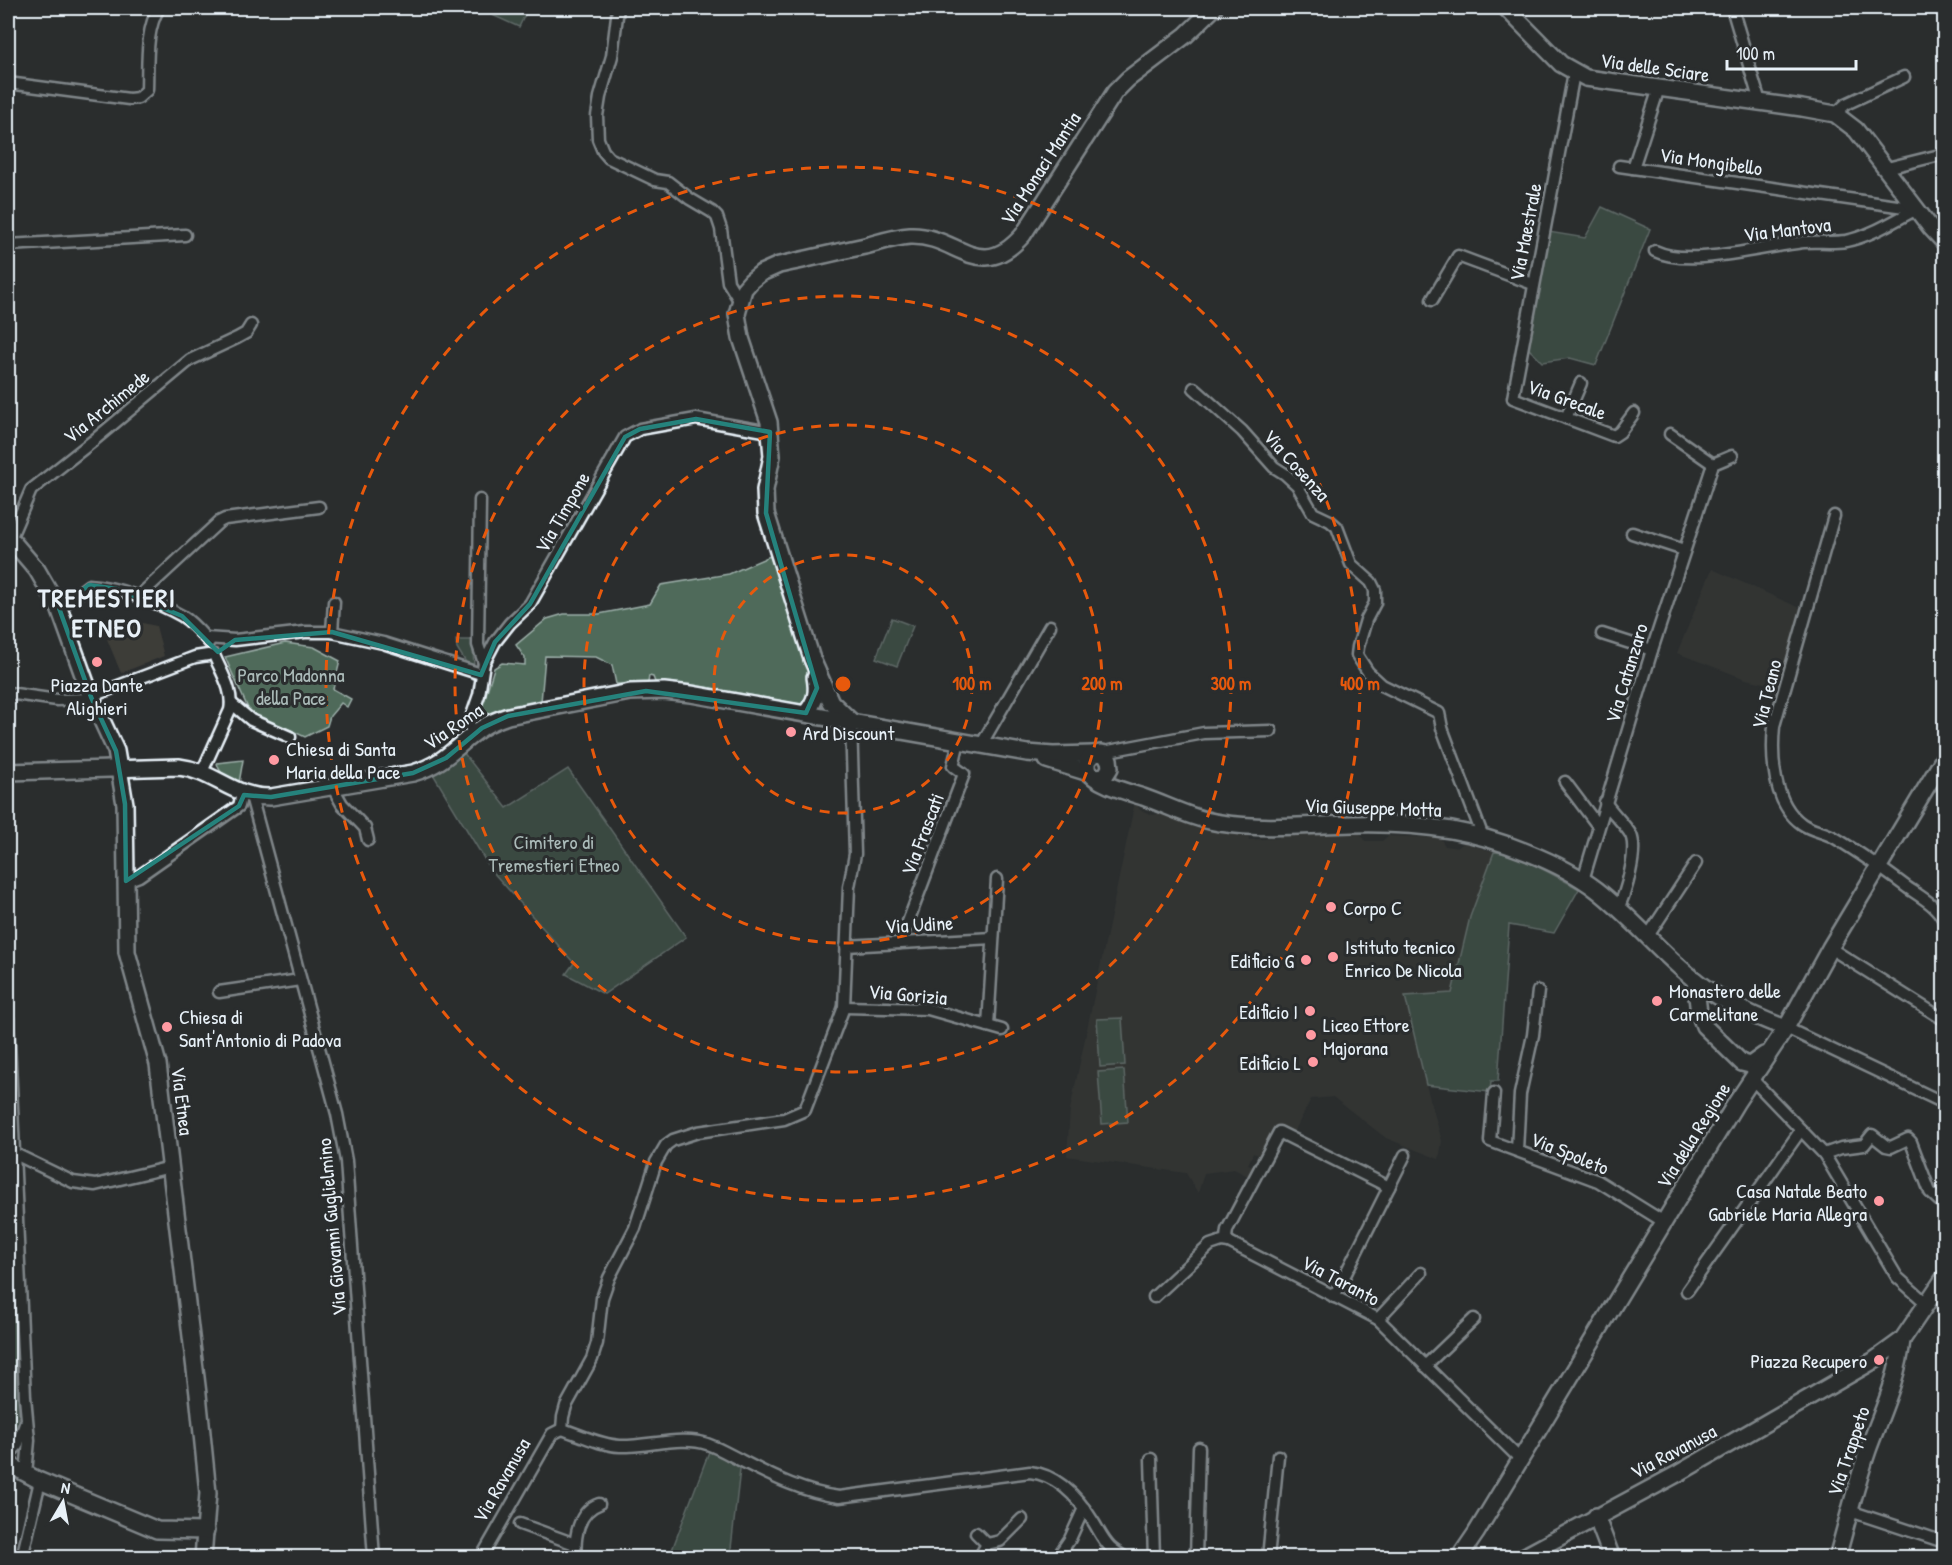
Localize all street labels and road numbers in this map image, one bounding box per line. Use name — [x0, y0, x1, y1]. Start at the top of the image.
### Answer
street label: Via delle Sciare — [1599, 46, 1711, 88]
street label: Via Monaci Mantia — [993, 106, 1087, 230]
street label: Via Mongibello — [1658, 140, 1764, 182]
street label: Via Maestrale — [1502, 181, 1548, 283]
street label: Via Mantova — [1742, 210, 1832, 248]
street label: Via Archimede — [57, 363, 155, 449]
street label: Via Grecale — [1524, 372, 1610, 426]
street label: Via Cosenza — [1257, 423, 1337, 507]
street label: Via Timpone — [528, 467, 596, 557]
street label: Via Catanzaro — [1598, 620, 1654, 726]
street label: Via Teano — [1744, 657, 1788, 731]
street label: Via Roma — [418, 696, 488, 756]
street label: Via Frascati — [894, 789, 950, 879]
street label: Via Giuseppe Motta — [1304, 791, 1442, 823]
street label: Via Udine — [884, 909, 954, 939]
street label: Via Gorizia — [868, 977, 949, 1011]
street label: Via Etnea — [165, 1065, 201, 1137]
street label: Via della Regione — [1650, 1077, 1736, 1193]
street label: Via Spoleto — [1527, 1125, 1613, 1181]
street label: Via Giovanni Guglielmino — [310, 1137, 352, 1317]
street label: Via Taranto — [1297, 1248, 1385, 1312]
street label: Via Trappeto — [1820, 1403, 1876, 1499]
street label: Via Ravanusa — [1625, 1417, 1721, 1485]
street label: Via Ravanusa — [466, 1433, 536, 1527]

